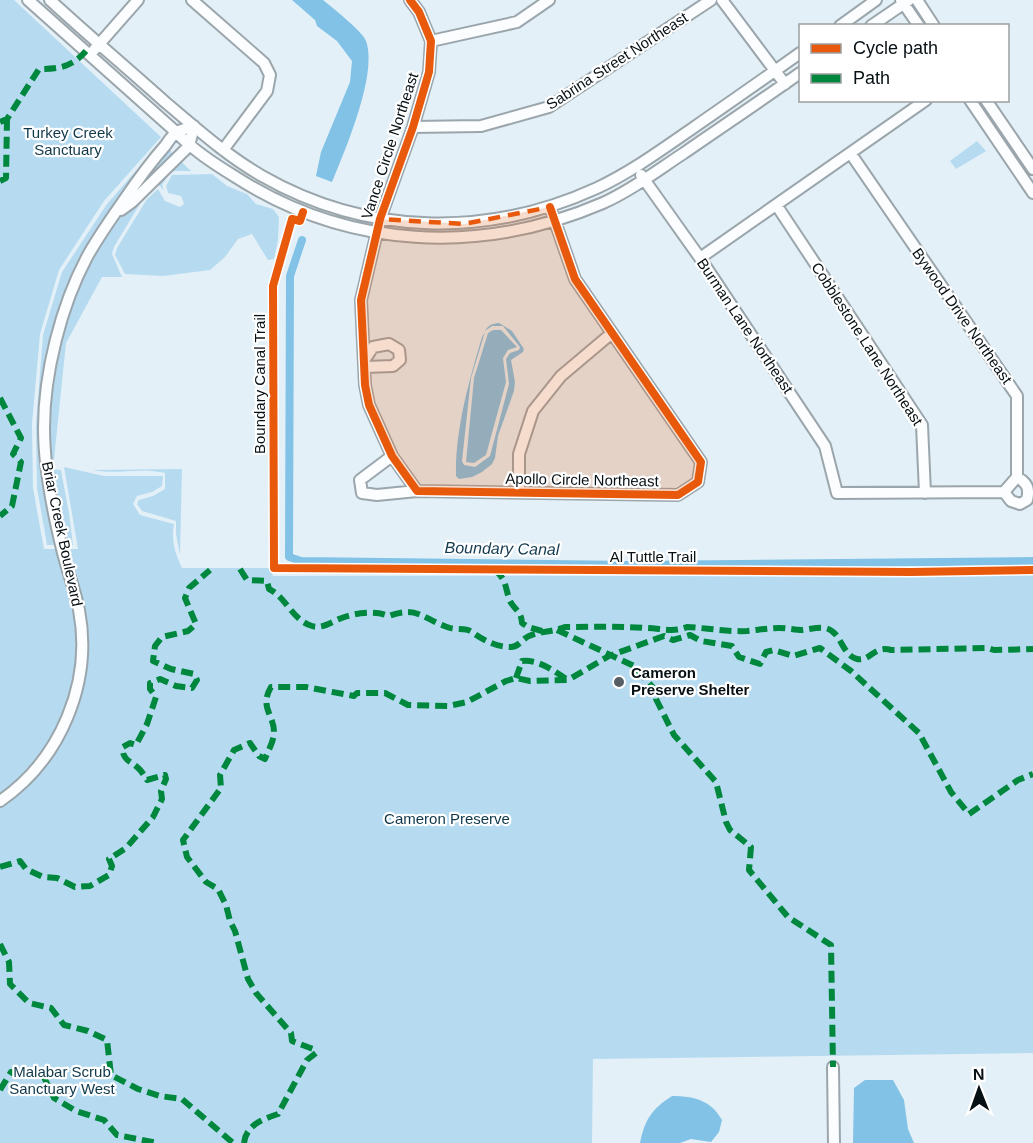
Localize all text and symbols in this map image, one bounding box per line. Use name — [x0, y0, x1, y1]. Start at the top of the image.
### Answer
street label: Sabrina Street Northeast — [543, 8, 691, 113]
legend — [799, 24, 1009, 102]
text: Cycle path — [853, 38, 938, 58]
text: Path — [853, 68, 890, 88]
street label: Vance Circle Northeast — [358, 70, 422, 221]
park label: Turkey Creek Sanctuary — [23, 124, 113, 158]
street label: Bywood Drive Northeast — [909, 245, 1016, 388]
street label: Burman Lane Northeast — [694, 255, 797, 397]
street label: Cobblestone Lane Northeast — [808, 259, 927, 429]
street label: Boundary Canal Trail — [251, 314, 268, 454]
street label: Briar Creek Boulevard — [39, 460, 86, 608]
street label: Apollo Circle Northeast — [505, 470, 660, 489]
water label: Boundary Canal — [444, 539, 560, 558]
street label: Al Tuttle Trail — [610, 548, 696, 565]
place label: Cameron Preserve Shelter — [631, 664, 750, 698]
marker: Cameron Preserve Shelter — [612, 675, 626, 689]
park label: Cameron Preserve — [384, 810, 510, 827]
north arrow — [949, 1059, 1009, 1119]
park label: Malabar Scrub Sanctuary West — [9, 1063, 116, 1097]
text: N — [973, 1066, 985, 1083]

